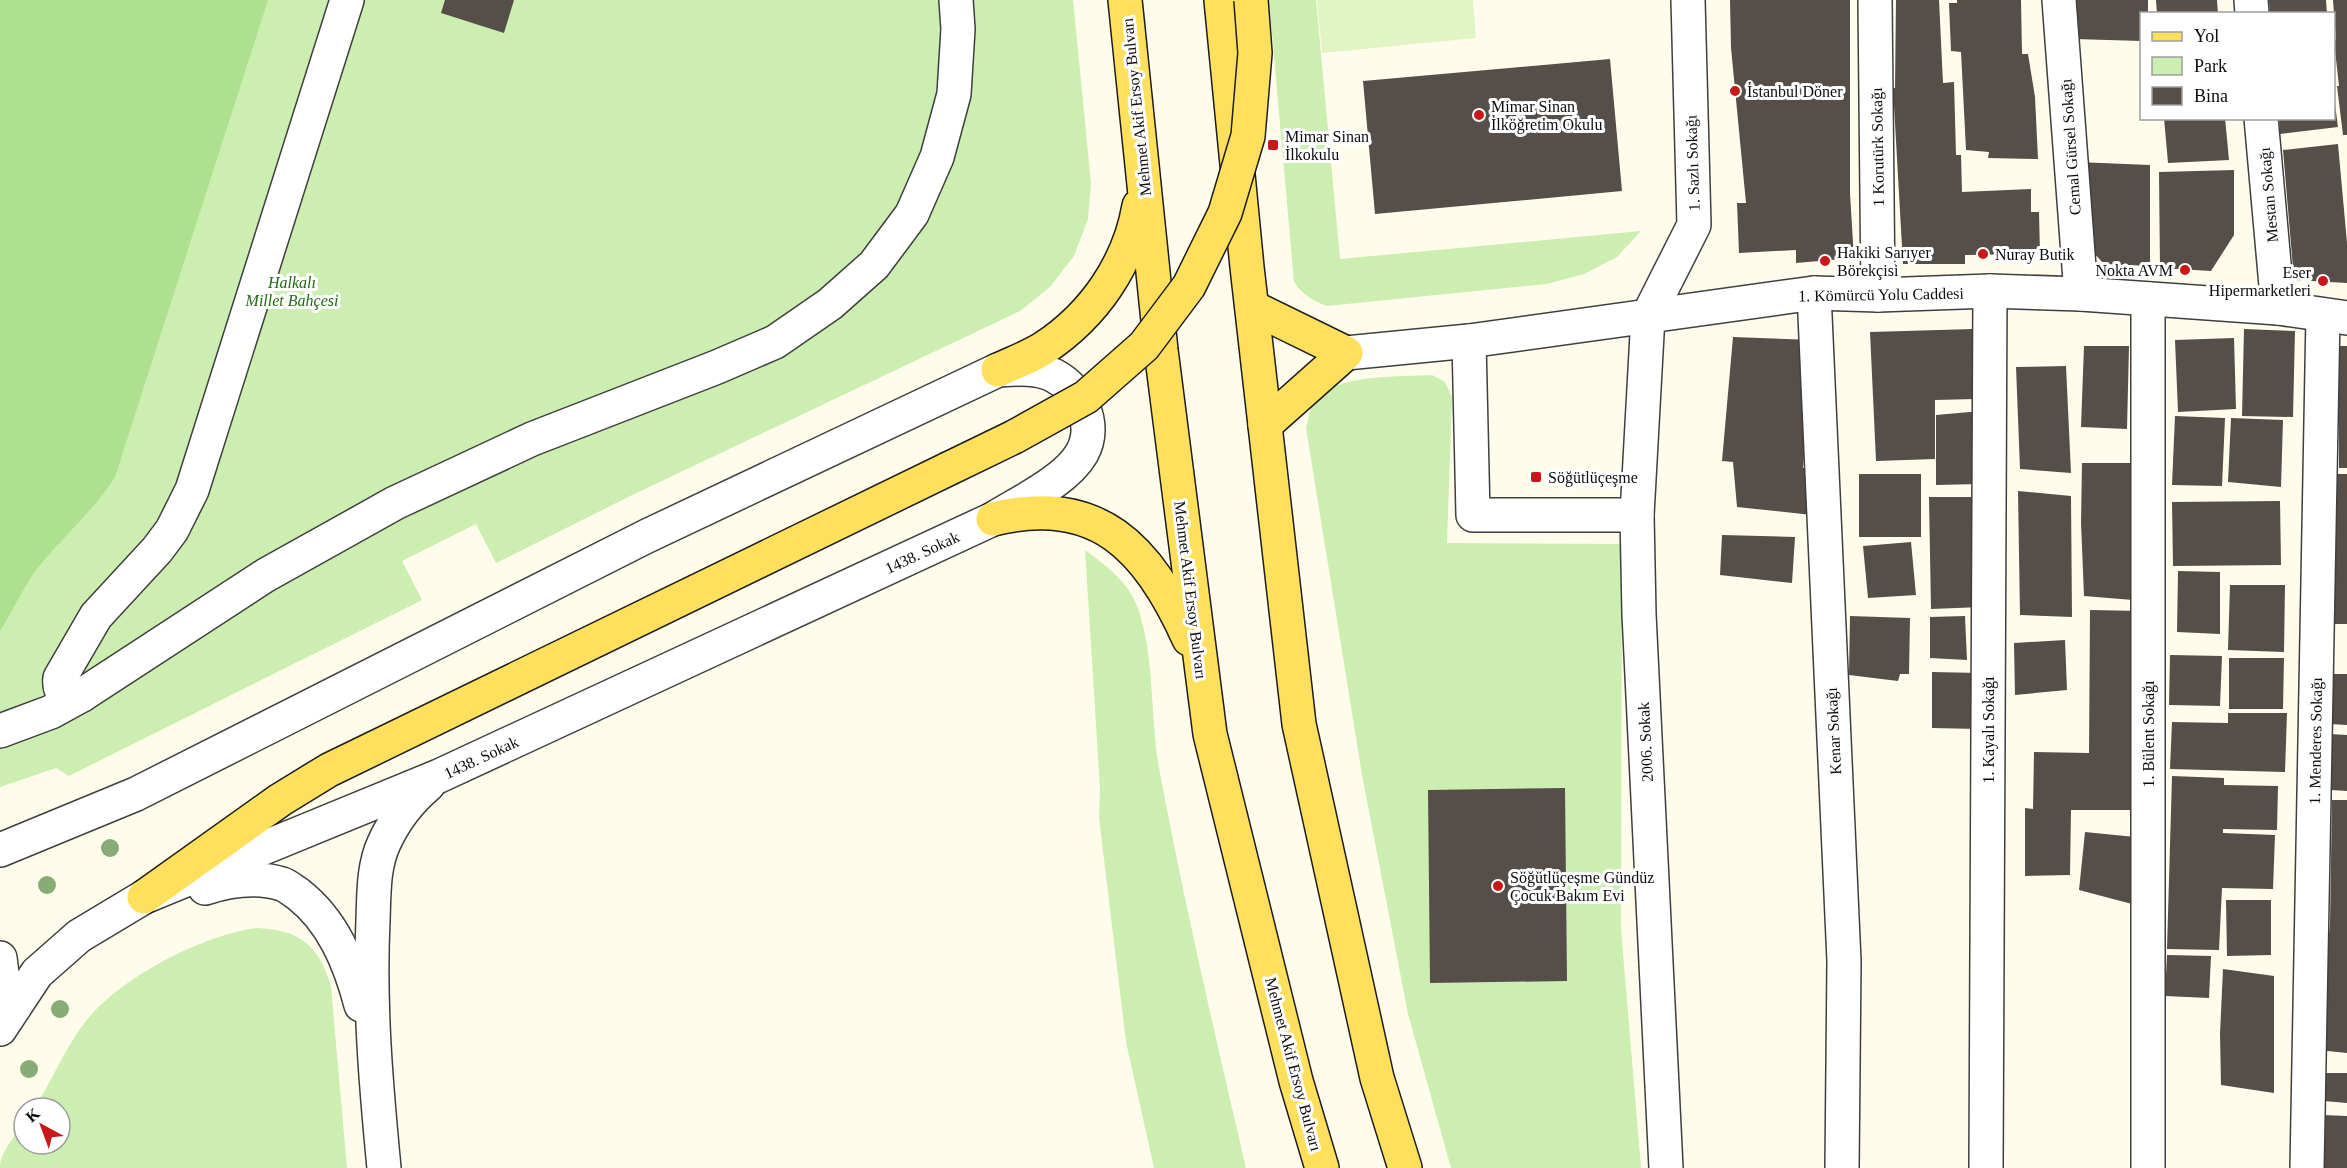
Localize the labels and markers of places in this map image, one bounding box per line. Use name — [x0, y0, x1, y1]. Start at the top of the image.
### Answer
place label: İstanbul Döner — [1747, 83, 1843, 100]
marker: İstanbul Döner — [1728, 84, 1742, 98]
place label: Mimar Sinan İlköğretim Okulu — [1491, 98, 1603, 134]
marker: Mimar Sinan İlköğretim Okulu — [1472, 108, 1486, 122]
place label: Mimar Sinan İlkokulu — [1285, 128, 1369, 163]
marker: Mimar Sinan İlkokulu — [1266, 138, 1280, 152]
place label: Hakiki Sarıyer Börekçisi — [1837, 244, 1931, 280]
place label: Nuray Butik — [1995, 246, 2075, 264]
marker: Nuray Butik — [1976, 247, 1990, 261]
marker: Hakiki Sarıyer Börekçisi — [1818, 254, 1832, 268]
place label: Nokta AVM — [2096, 262, 2173, 279]
marker: Nokta AVM — [2178, 263, 2192, 277]
place label: Eser Hipermarketleri — [2209, 264, 2312, 300]
marker: Eser Hipermarketleri — [2316, 274, 2330, 288]
place label: Söğütlüçeşme — [1548, 469, 1638, 487]
marker: Söğütlüçeşme — [1529, 470, 1543, 484]
place label: Söğütlüçeşme Gündüz Çocuk Bakım Evi — [1510, 869, 1654, 905]
marker: Söğütlüçeşme Gündüz Çocuk Bakım Evi — [1491, 879, 1505, 893]

